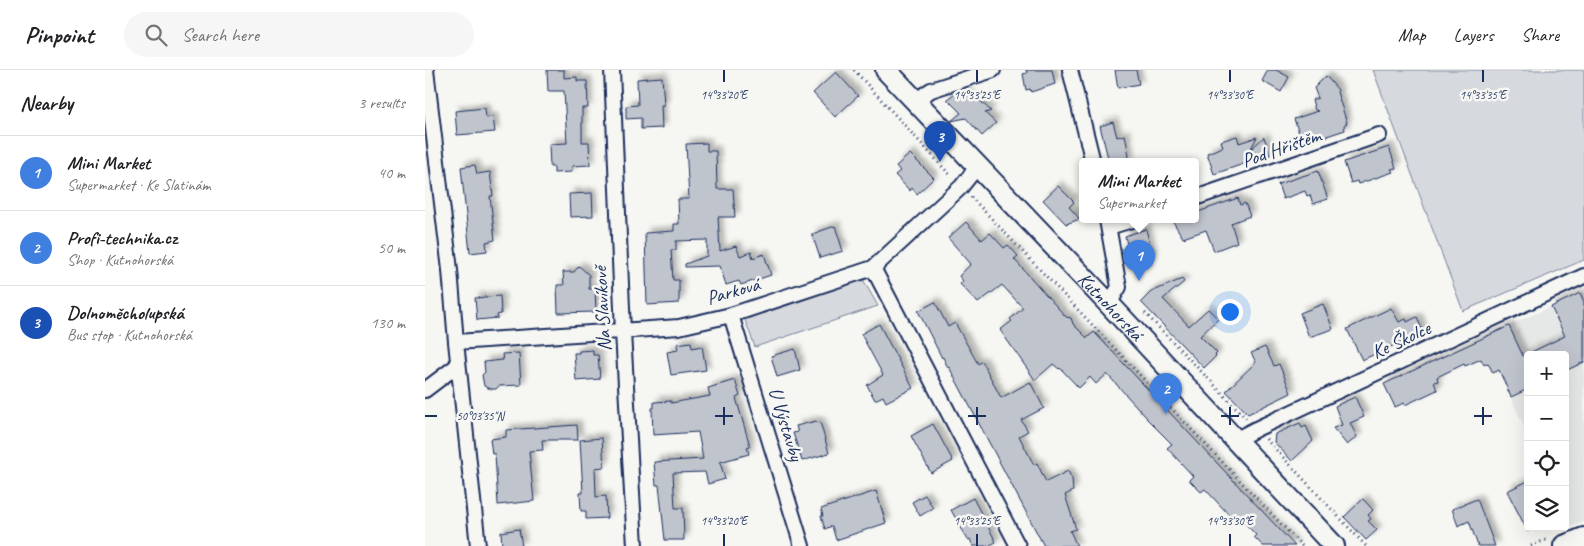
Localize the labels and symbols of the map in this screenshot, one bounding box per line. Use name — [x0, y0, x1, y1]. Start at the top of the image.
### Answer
text: 14°33'20"E — [701, 87, 749, 103]
text: 14°33'25"E — [954, 87, 1002, 103]
text: 14°33'30"E — [1207, 87, 1255, 103]
text: 14°33'35"E — [1460, 87, 1508, 103]
pin: 3 — [924, 121, 956, 162]
street label: Pod Hřištěm — [1238, 122, 1325, 173]
pin: 1 — [1123, 240, 1155, 281]
street label: Na Slavíkově — [587, 263, 617, 352]
street label: Kutnohorská — [1072, 267, 1151, 347]
street label: Parková — [704, 271, 765, 310]
your location — [1217, 299, 1243, 325]
street label: Ke Školce — [1368, 315, 1436, 364]
pin: 2 — [1150, 373, 1182, 414]
street label: U Výstavby — [763, 384, 809, 465]
text: 50°03'35"N — [456, 408, 505, 424]
text: 14°33'20"E — [701, 513, 749, 529]
text: 14°33'25"E — [954, 513, 1002, 529]
text: 14°33'30"E — [1207, 513, 1255, 529]

